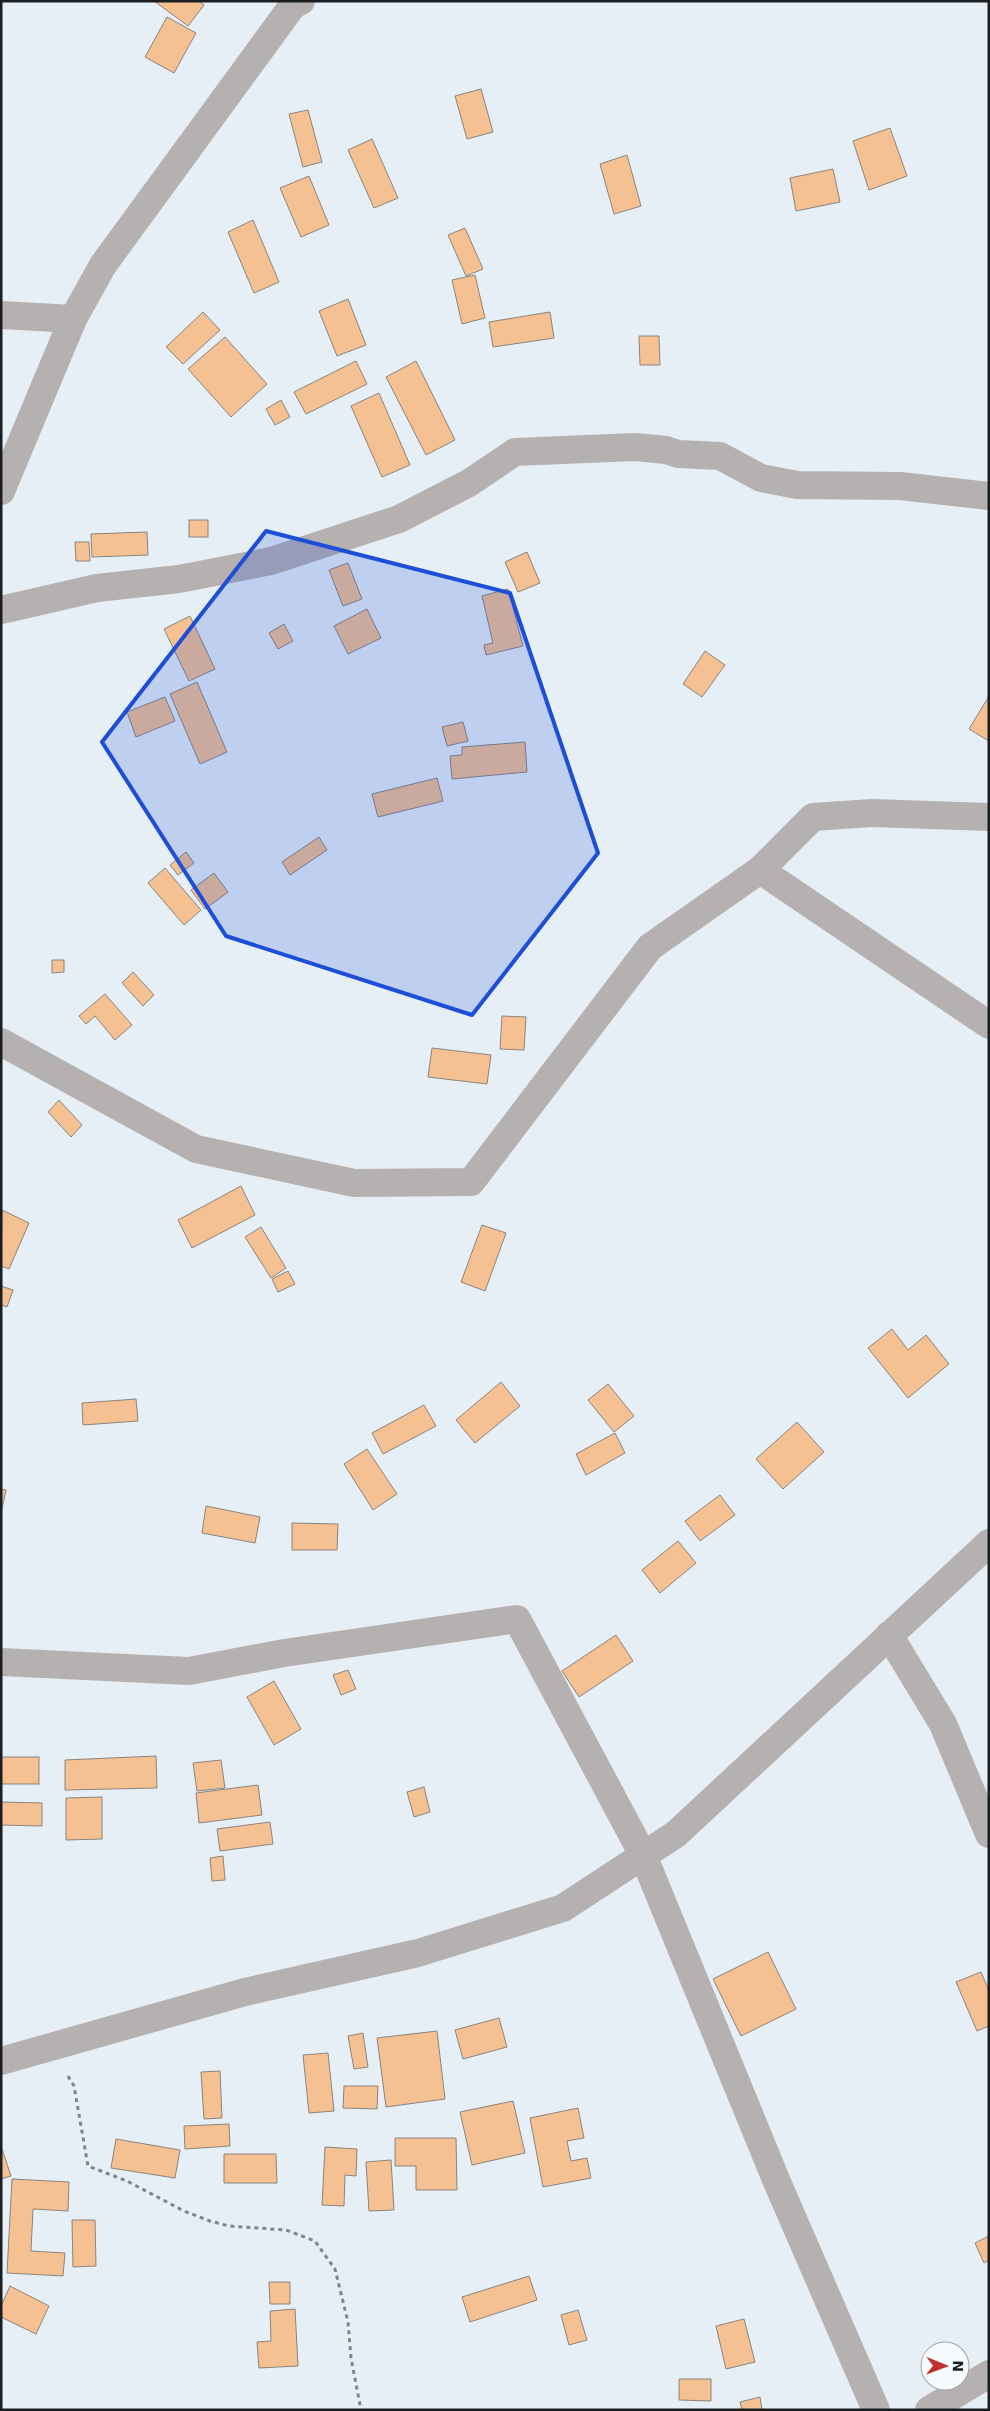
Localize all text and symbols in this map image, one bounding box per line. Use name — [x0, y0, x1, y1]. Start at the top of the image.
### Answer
north arrow — [920, 2341, 970, 2391]
text: N — [950, 2360, 966, 2372]

